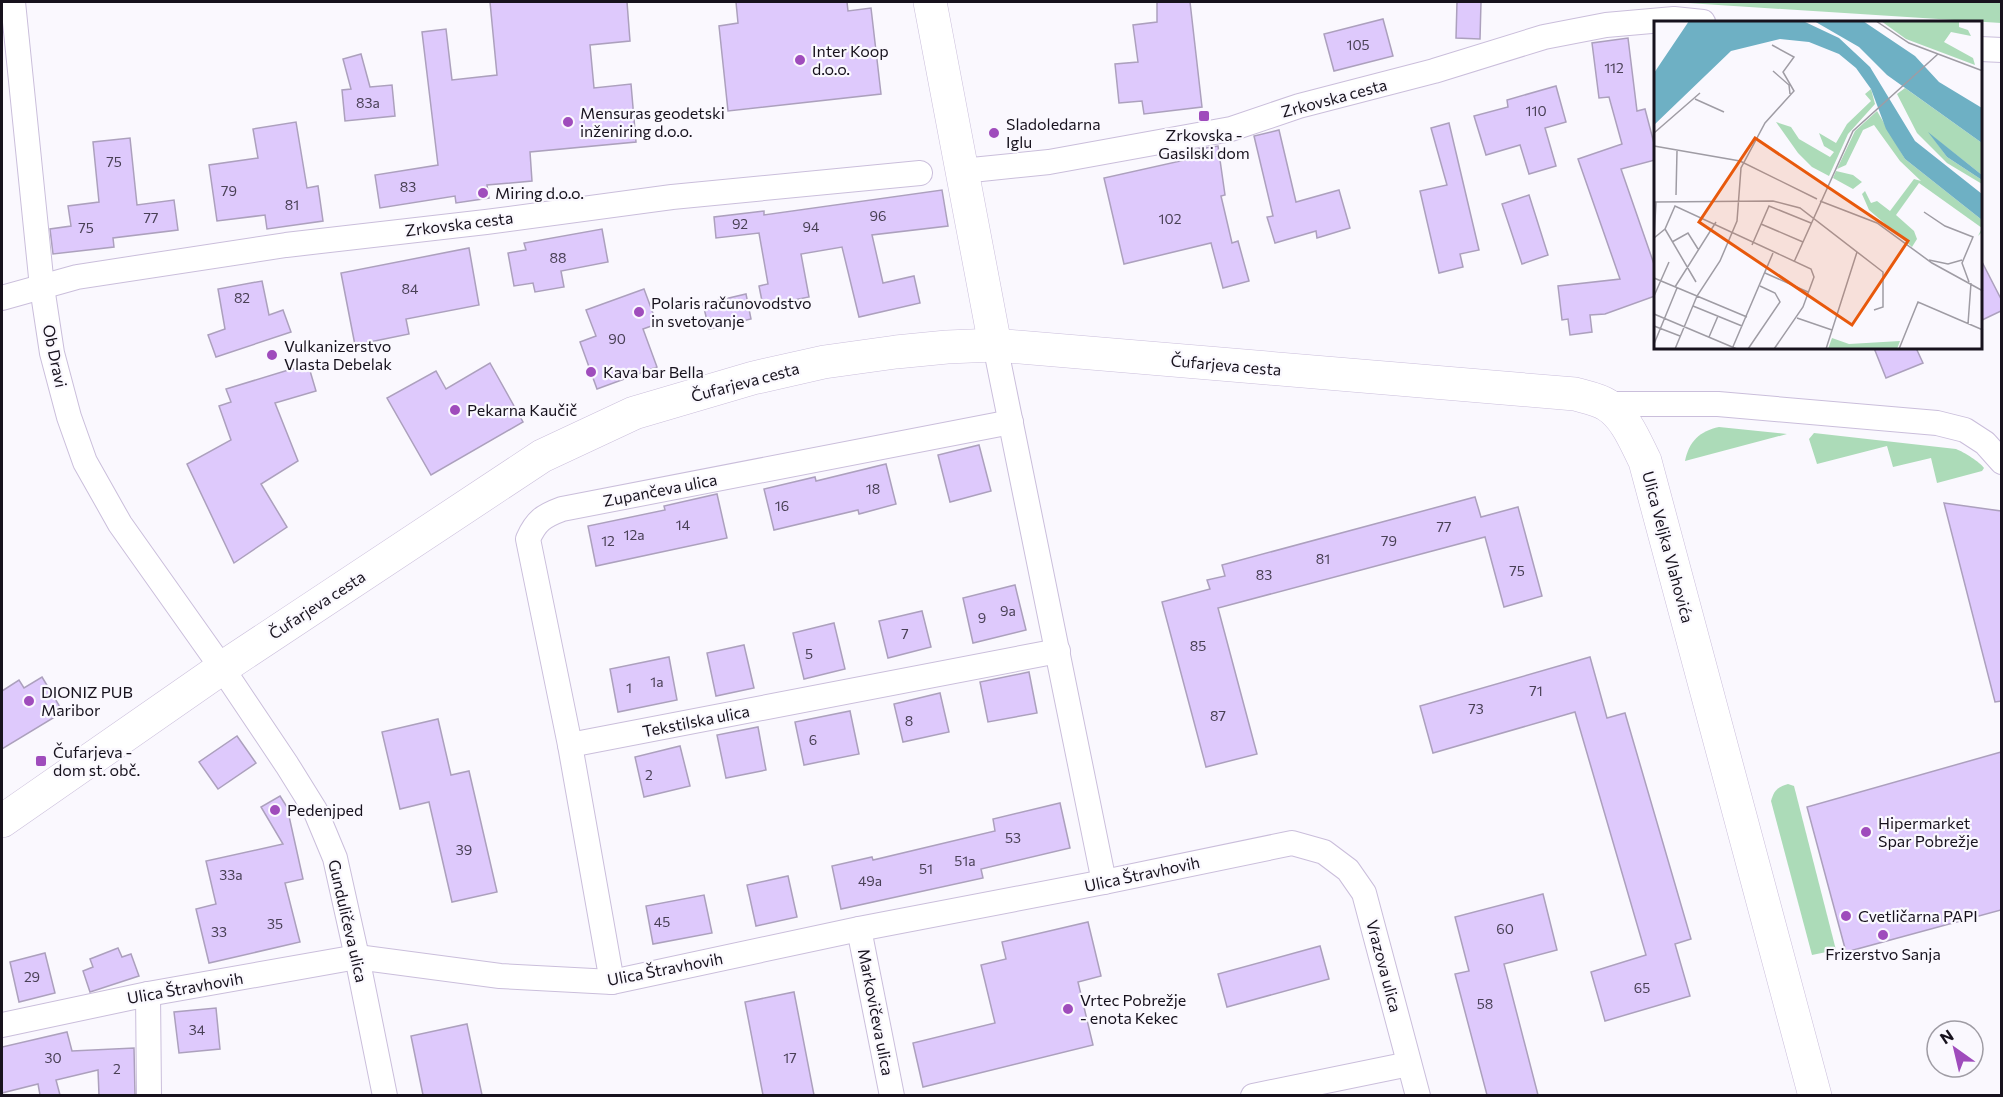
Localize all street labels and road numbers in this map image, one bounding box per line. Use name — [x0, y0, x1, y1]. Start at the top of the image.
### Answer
street label: Zrkovska cesta — [1279, 74, 1389, 121]
street label: Zrkovska cesta — [404, 207, 514, 240]
street label: Ob Dravi — [40, 323, 71, 389]
street label: Čufarjeva cesta — [1170, 350, 1282, 379]
street label: Čufarjeva cesta — [689, 358, 801, 405]
street label: Zupančeva ulica — [601, 469, 719, 510]
street label: Ulica Veljka Vlahovića — [1639, 469, 1698, 625]
street label: Čufarjeva cesta — [265, 566, 369, 643]
street label: Tekstilska ulica — [641, 701, 751, 740]
street label: Ulica Štravhovih — [1082, 852, 1201, 895]
street label: Gunduličeva ulica — [325, 858, 372, 984]
street label: Vrazova ulica — [1363, 918, 1406, 1014]
street label: Markovičeva ulica — [855, 947, 898, 1077]
street label: Ulica Štravhovih — [605, 948, 724, 989]
street label: Ulica Štravhovih — [125, 968, 244, 1007]

